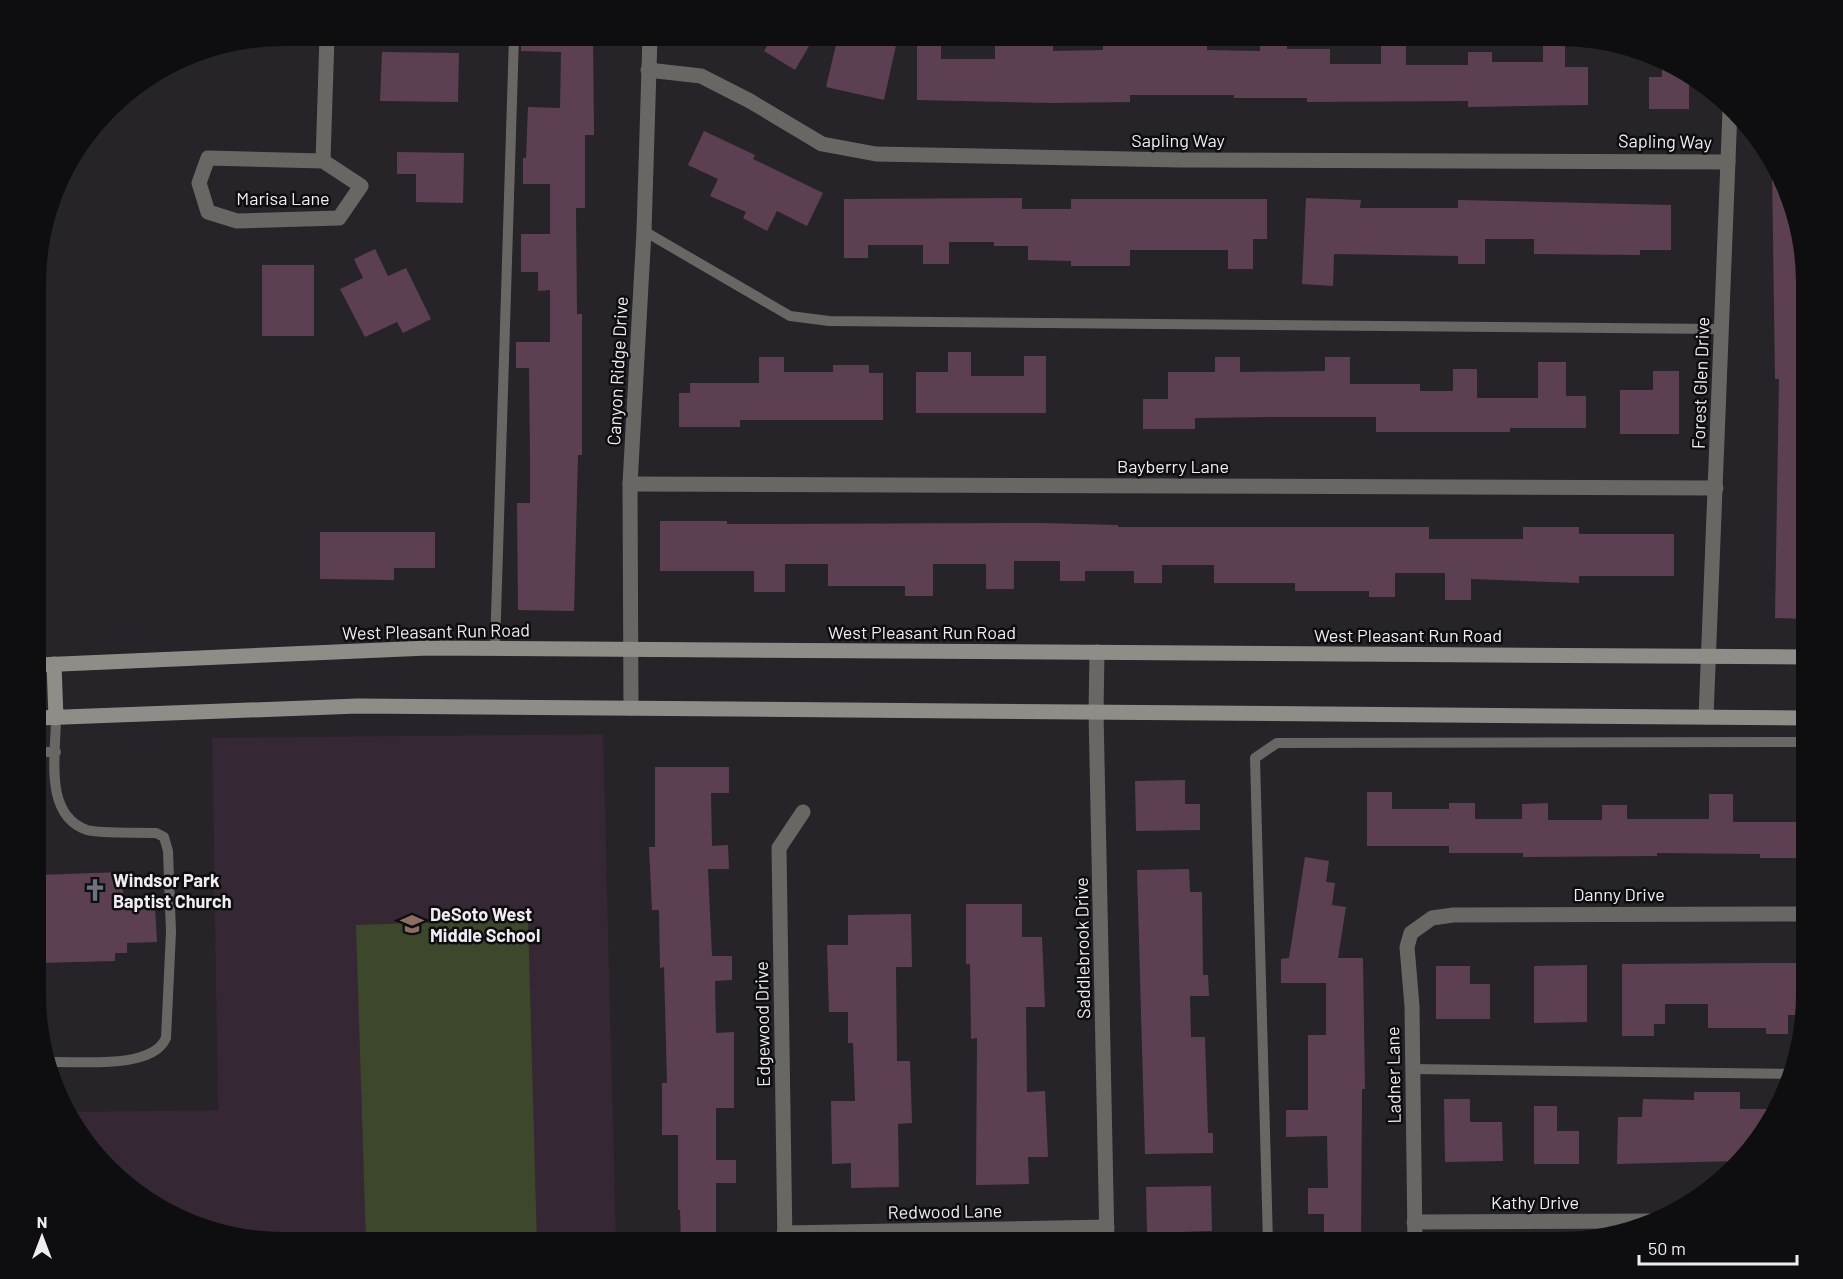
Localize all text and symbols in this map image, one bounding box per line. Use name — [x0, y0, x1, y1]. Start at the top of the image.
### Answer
street label: Sapling Way — [1131, 129, 1225, 151]
street label: Sapling Way — [1618, 129, 1712, 153]
street label: Marisa Lane — [236, 187, 330, 209]
street label: Canyon Ridge Drive — [602, 296, 632, 446]
street label: Forest Glen Drive — [1687, 317, 1713, 449]
street label: Bayberry Lane — [1117, 455, 1229, 477]
street label: West Pleasant Run Road — [342, 618, 530, 644]
street label: West Pleasant Run Road — [828, 621, 1016, 643]
street label: West Pleasant Run Road — [1314, 624, 1502, 646]
place label: Windsor Park Baptist Church — [113, 869, 232, 912]
church icon: Windsor Park Baptist Church — [82, 877, 108, 903]
street label: Saddlebrook Drive — [1070, 877, 1094, 1019]
street label: Danny Drive — [1573, 883, 1665, 905]
place label: DeSoto West Middle School — [430, 903, 540, 946]
school or university icon: DeSoto West Middle School — [399, 911, 425, 937]
street label: Edgewood Drive — [750, 961, 774, 1087]
street label: Ladner Lane — [1381, 1026, 1405, 1124]
street label: Kathy Drive — [1491, 1191, 1579, 1213]
street label: Redwood Lane — [887, 1199, 1003, 1223]
north arrow — [12, 1207, 72, 1267]
text: N — [37, 1212, 47, 1231]
scale bar — [1639, 1228, 1796, 1266]
text: 50 m — [1648, 1237, 1686, 1259]

